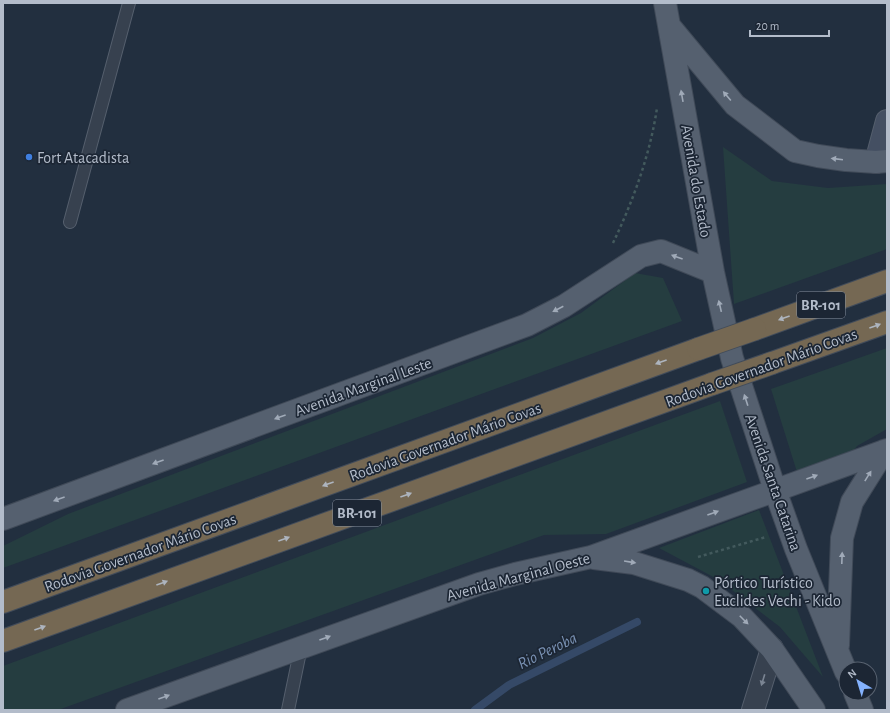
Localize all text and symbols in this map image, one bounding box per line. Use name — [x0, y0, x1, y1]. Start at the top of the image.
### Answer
scale bar — [750, 12, 829, 38]
text: 20 m — [756, 20, 779, 32]
one-way arrow — [679, 89, 685, 102]
one-way arrow — [723, 91, 732, 102]
street label: Avenida do Estado — [678, 123, 714, 239]
place label: Fort Atacadista — [37, 150, 129, 166]
marker: Fort Atacadista — [24, 152, 34, 162]
one-way arrow — [831, 155, 843, 162]
one-way arrow — [670, 254, 682, 260]
road number: BR-101 — [797, 292, 845, 318]
one-way arrow — [717, 300, 723, 312]
one-way arrow — [552, 306, 563, 312]
one-way arrow — [778, 315, 790, 321]
one-way arrow — [869, 323, 881, 329]
street label: Rodovia Governador Mário Covas — [663, 326, 859, 410]
street label: Avenida Marginal Leste — [293, 355, 434, 419]
one-way arrow — [654, 360, 666, 366]
one-way arrow — [742, 393, 748, 405]
street label: Rodovia Governador Mário Covas — [347, 400, 543, 484]
street label: Avenida Santa Catarina — [742, 412, 804, 553]
one-way arrow — [274, 414, 286, 420]
one-way arrow — [152, 459, 164, 465]
one-way arrow — [864, 471, 872, 481]
one-way arrow — [806, 473, 818, 479]
one-way arrow — [322, 481, 334, 487]
one-way arrow — [401, 491, 413, 497]
one-way arrow — [52, 496, 64, 502]
road number: BR-101 — [333, 500, 381, 526]
one-way arrow — [708, 509, 720, 515]
street label: Rodovia Governador Mário Covas — [42, 511, 238, 595]
one-way arrow — [279, 536, 291, 542]
street label: Avenida Marginal Oeste — [445, 550, 592, 604]
one-way arrow — [838, 552, 845, 564]
one-way arrow — [624, 559, 636, 565]
place label: Pórtico Turístico Euclides Vechi - Kido — [714, 575, 841, 609]
one-way arrow — [156, 580, 168, 586]
marker: Pórtico Turístico Euclides Vechi - Kido — [701, 586, 711, 596]
one-way arrow — [739, 615, 749, 625]
one-way arrow — [34, 624, 46, 630]
water label: Rio Peroba — [515, 629, 580, 672]
one-way arrow — [320, 635, 332, 641]
north arrow — [838, 661, 878, 701]
text: N — [846, 667, 859, 680]
one-way arrow — [760, 674, 766, 686]
one-way arrow — [158, 693, 170, 699]

